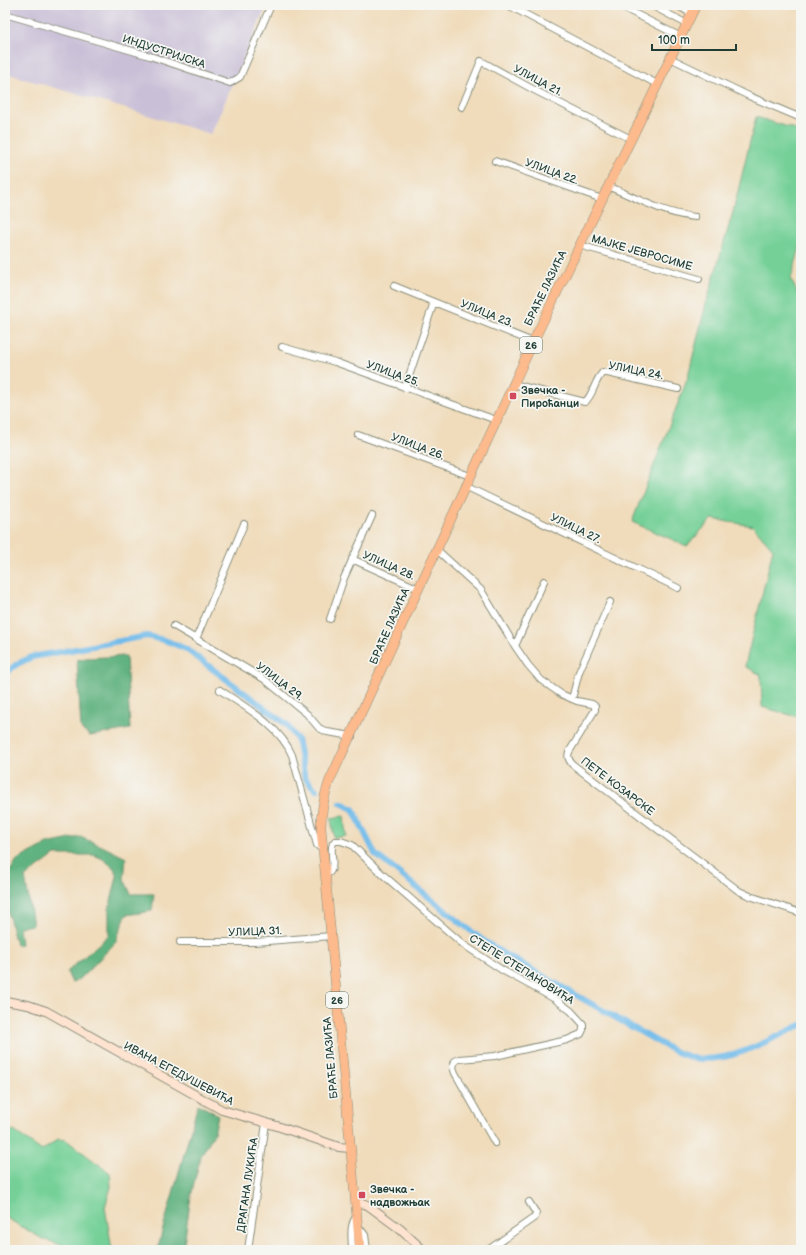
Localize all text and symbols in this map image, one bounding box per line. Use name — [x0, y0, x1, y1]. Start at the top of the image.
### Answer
scale bar — [652, 26, 736, 52]
street label: ИНДУСТРИЈСКА — [121, 32, 207, 71]
text: 100 m — [658, 33, 690, 48]
street label: УЛИЦА 21. — [511, 62, 564, 99]
street label: УЛИЦА 22. — [524, 156, 580, 187]
street label: МАЈКЕ ЈЕВРОСИМЕ — [590, 232, 694, 273]
street label: БРАЋЕ ЛАЗИЋА — [522, 248, 569, 328]
street label: УЛИЦА 23. — [459, 297, 515, 330]
road number: 26 — [520, 337, 542, 353]
street label: УЛИЦА 25. — [365, 358, 421, 389]
street label: УЛИЦА 24. — [607, 359, 664, 382]
place label: Звечка - Пироћанци — [521, 384, 579, 410]
marker: Звечка - Пироћанци — [508, 391, 518, 401]
street label: УЛИЦА 26. — [389, 430, 446, 463]
street label: УЛИЦА 27. — [548, 511, 603, 546]
street label: УЛИЦА 28. — [361, 548, 417, 583]
street label: БРАЋЕ ЛАЗИЋА — [367, 586, 412, 666]
street label: УЛИЦА 29. — [254, 660, 306, 703]
street label: ПЕТЕ КОЗАРСКЕ — [578, 755, 657, 818]
street label: УЛИЦА 31. — [228, 924, 282, 939]
street label: СТЕПЕ СТЕПАНОВИЋА — [467, 932, 577, 1007]
road number: 26 — [326, 992, 348, 1008]
street label: БРАЋЕ ЛАЗИЋА — [320, 1016, 341, 1099]
street label: ИВАНА ЕГЕДУШЕВИЋА — [122, 1039, 236, 1108]
street label: ДРАГАНА ЛУКИЋА — [234, 1136, 261, 1233]
place label: Звечка - надвожњак — [370, 1183, 430, 1209]
marker: Звечка - надвожњак — [357, 1190, 367, 1200]

